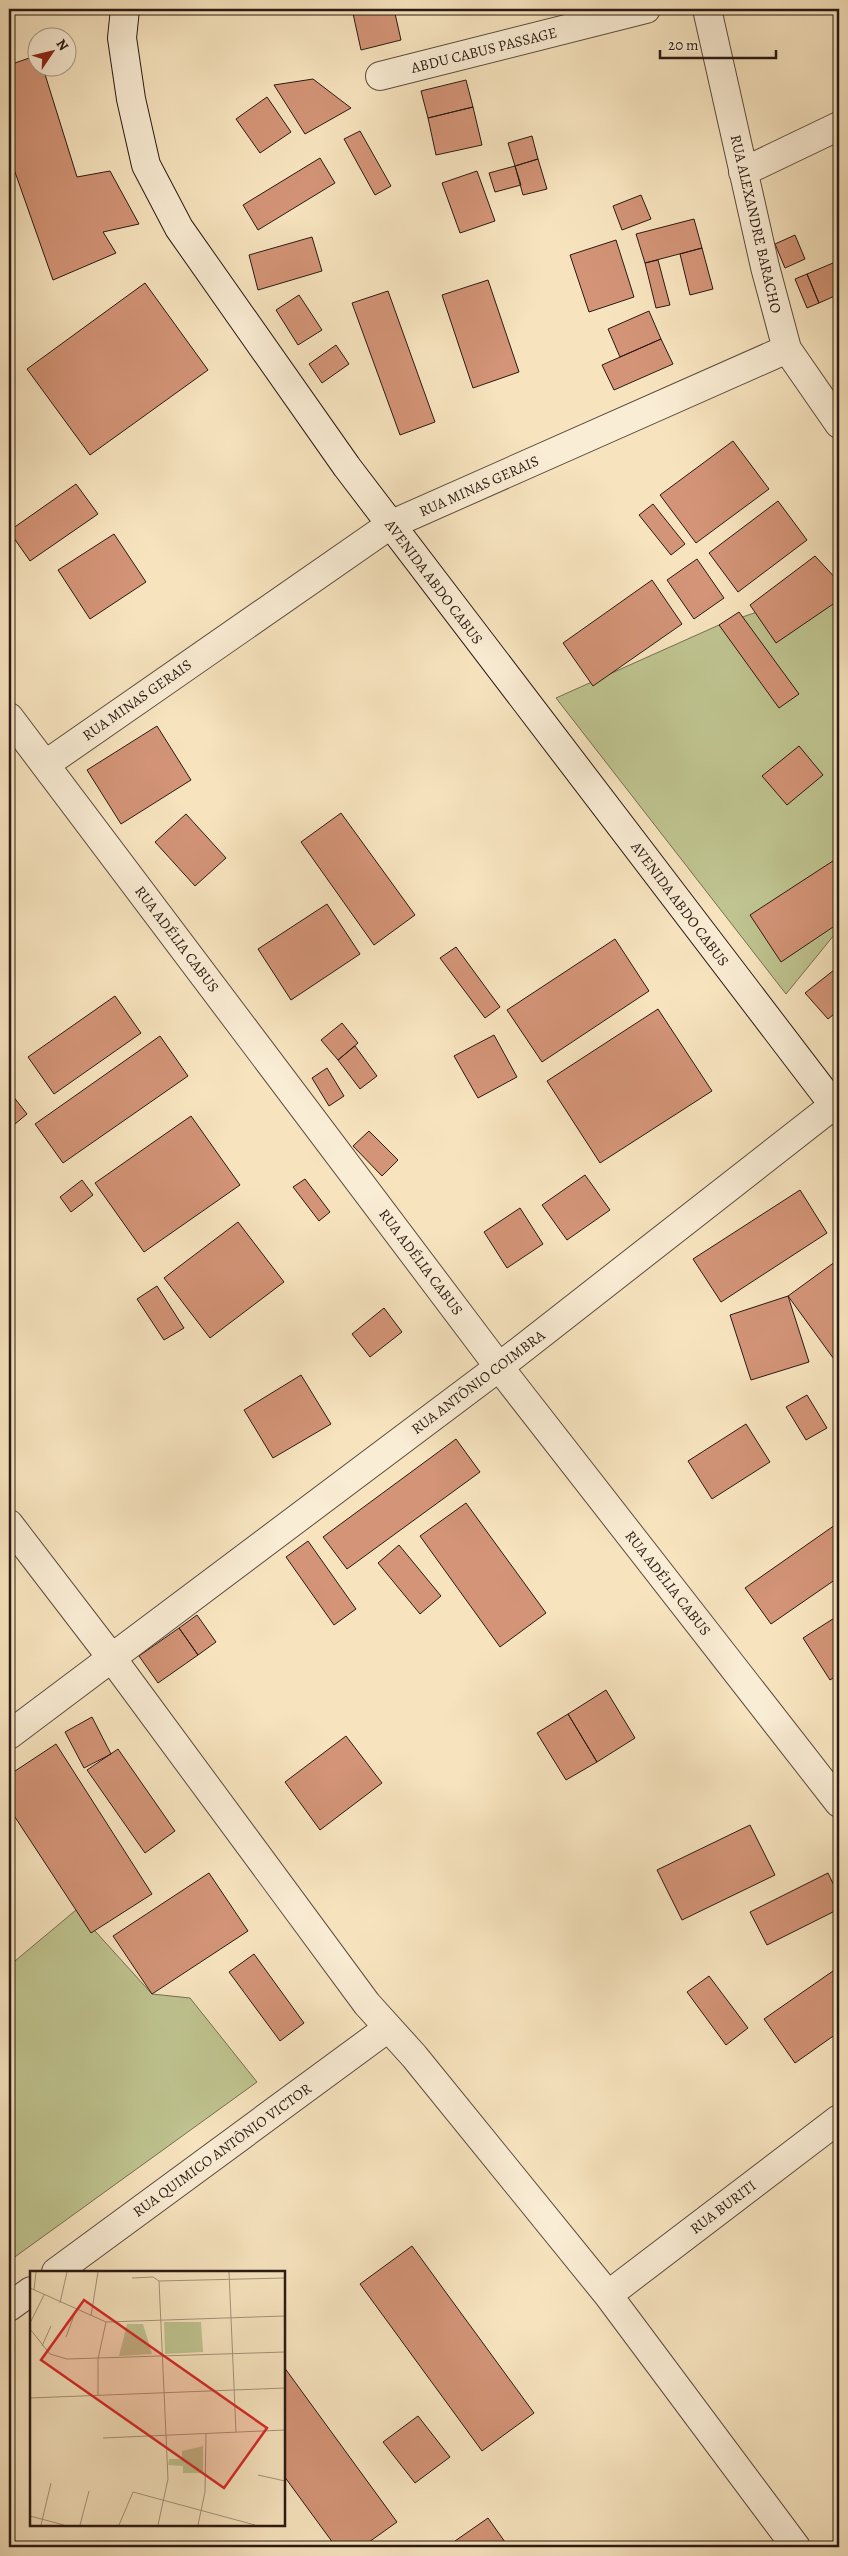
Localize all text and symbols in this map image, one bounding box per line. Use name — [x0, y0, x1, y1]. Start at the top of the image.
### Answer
street label: ABDU CABUS PASSAGE — [408, 22, 559, 78]
north arrow — [28, 28, 78, 78]
scale bar — [660, 28, 777, 60]
text: N — [52, 35, 73, 54]
text: 20 m — [668, 35, 699, 55]
street label: RUA ALEXANDRE BARACHO — [726, 133, 786, 315]
street label: RUA MINAS GERAIS — [416, 451, 542, 521]
street label: AVENIDA ABDO CABUS — [380, 515, 488, 648]
street label: RUA MINAS GERAIS — [78, 655, 196, 745]
street label: AVENIDA ABDO CABUS — [626, 837, 734, 970]
street label: RUA ADÉLIA CABUS — [130, 882, 224, 996]
street label: RUA ADÉLIA CABUS — [374, 1205, 468, 1319]
street label: RUA ANTÔNIO COIMBRA — [407, 1325, 549, 1439]
street label: RUA ADÉLIA CABUS — [621, 1526, 715, 1640]
street label: RUA QUIMICO ANTÔNIO VICTOR — [129, 2078, 316, 2222]
street label: RUA BURITI — [686, 2176, 760, 2238]
inset map — [30, 2271, 285, 2526]

